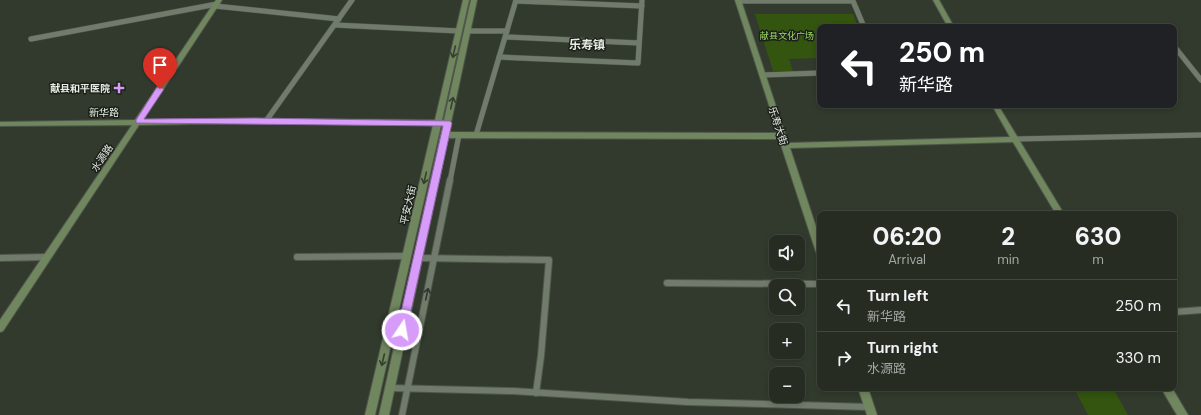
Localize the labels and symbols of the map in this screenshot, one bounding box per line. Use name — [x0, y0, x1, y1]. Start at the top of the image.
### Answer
park label: 献县文化广场 — [760, 30, 814, 42]
district label: 乐寿镇 — [569, 37, 605, 53]
one-way arrow — [450, 45, 458, 58]
pin — [143, 48, 177, 89]
place label: 献县和平医院 — [50, 82, 110, 95]
marker: 献县和平医院 — [113, 82, 125, 94]
one-way arrow — [448, 97, 456, 110]
street label: 乐寿大街 — [766, 105, 790, 147]
street label: 新华路 — [89, 106, 119, 119]
street label: 水源路 — [88, 142, 116, 174]
one-way arrow — [421, 172, 429, 185]
street label: 平安大街 — [397, 184, 419, 226]
one-way arrow — [423, 288, 431, 301]
position arrow — [381, 309, 423, 351]
one-way arrow — [379, 353, 387, 366]

